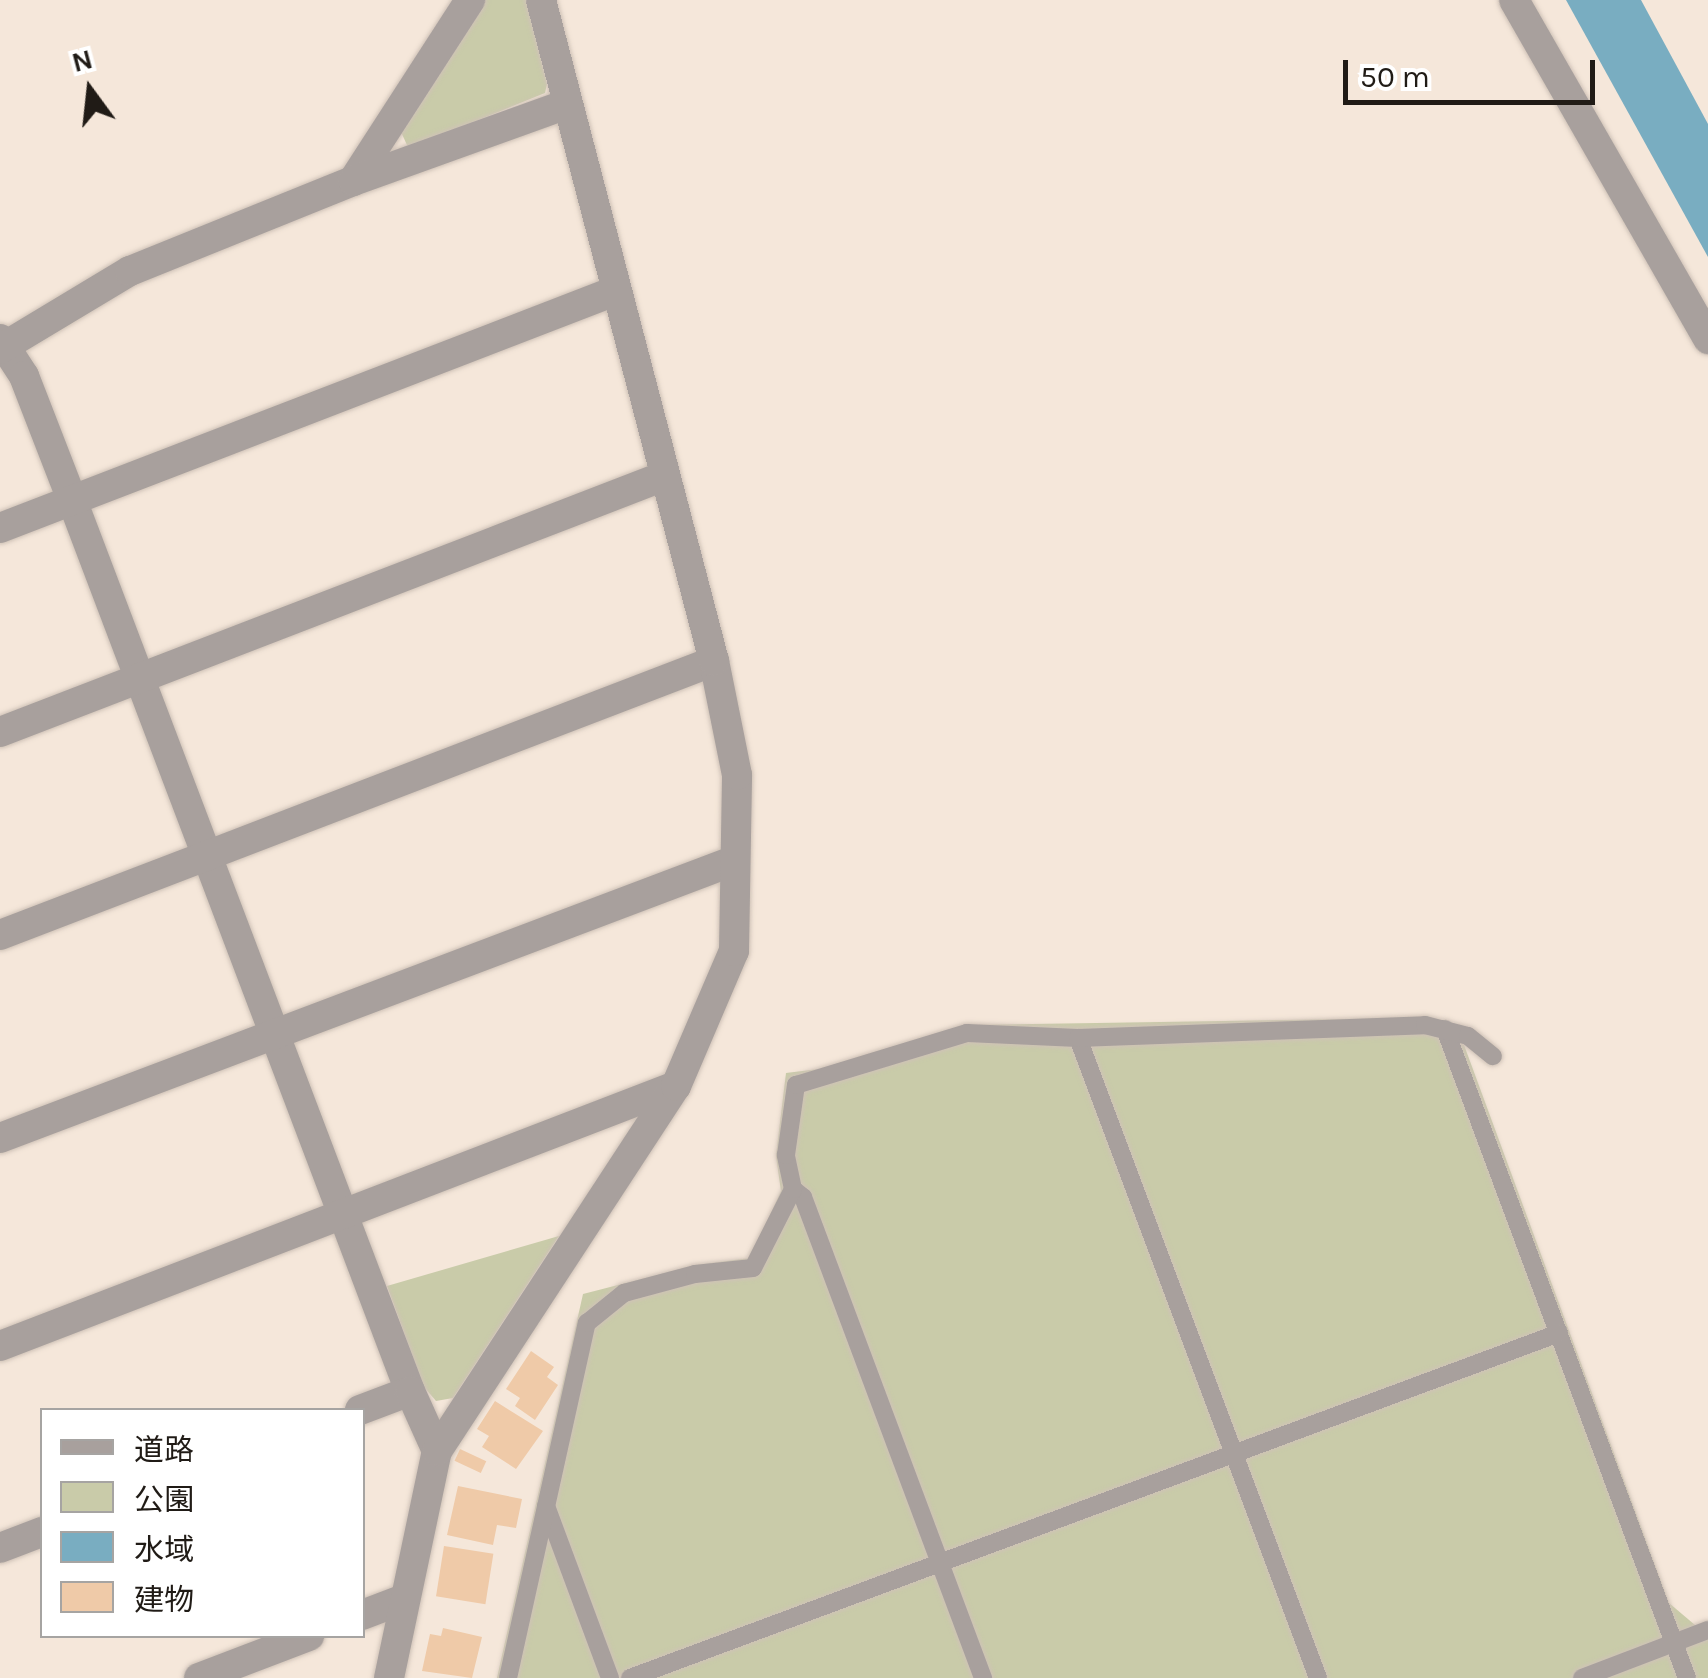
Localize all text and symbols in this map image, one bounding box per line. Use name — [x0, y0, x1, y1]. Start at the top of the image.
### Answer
north arrow — [40, 40, 140, 140]
scale bar — [1348, 40, 1600, 102]
text: N — [68, 42, 96, 79]
text: 50 m — [1360, 59, 1430, 95]
legend — [40, 1408, 365, 1638]
text: 道路 — [134, 1432, 194, 1468]
text: 公園 — [134, 1482, 194, 1518]
text: 水域 — [134, 1532, 194, 1568]
text: 建物 — [134, 1582, 194, 1618]

